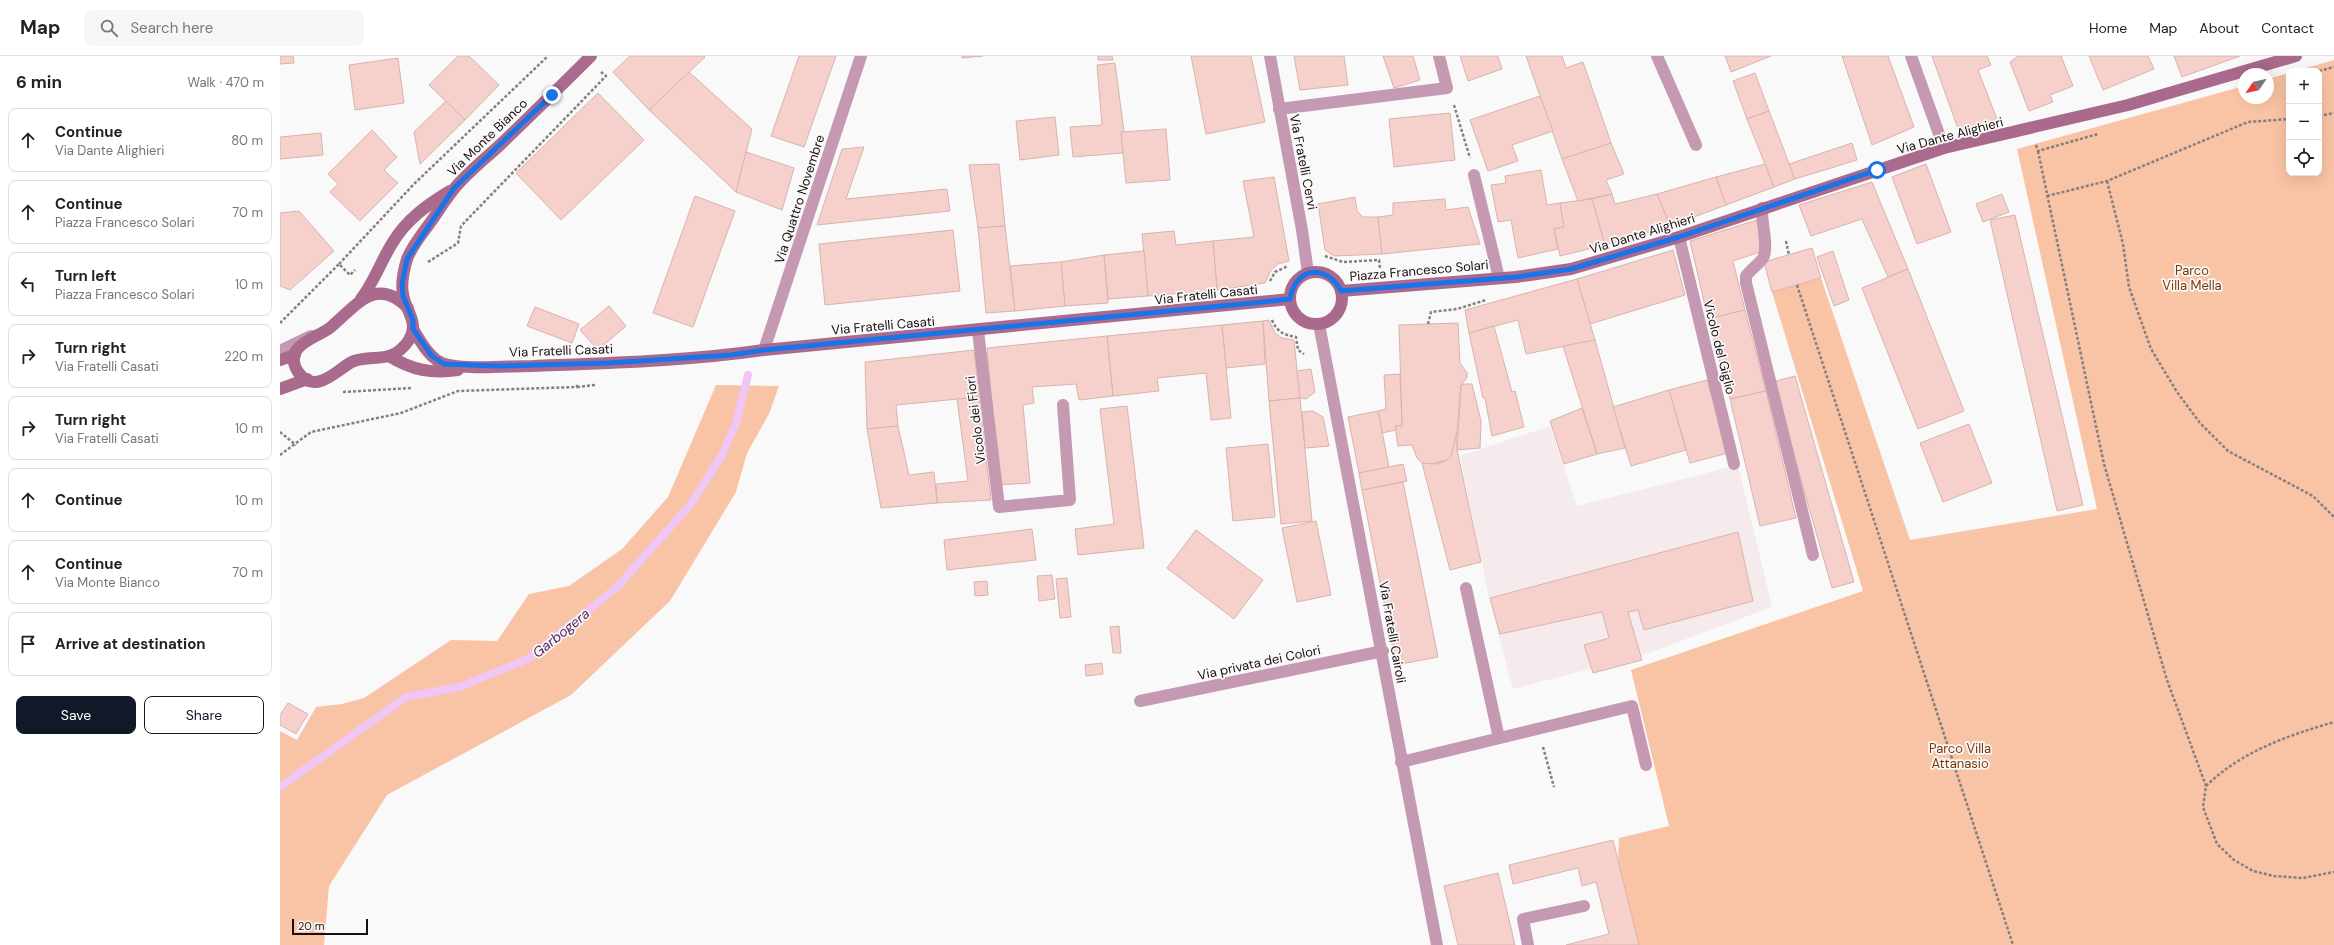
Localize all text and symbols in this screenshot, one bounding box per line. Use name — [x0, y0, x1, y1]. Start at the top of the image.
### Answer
search box — [84, 10, 364, 46]
text: Map — [20, 15, 60, 40]
icon: search — [98, 17, 120, 39]
text: Search here — [130, 18, 213, 38]
text: Home — [2089, 19, 2127, 37]
text: Map — [2149, 19, 2177, 37]
text: About — [2199, 19, 2239, 37]
text: Contact — [2261, 19, 2314, 37]
north arrow — [2238, 68, 2274, 104]
map controls — [2286, 68, 2322, 176]
button: + — [2286, 68, 2322, 104]
text: 6 min — [16, 71, 62, 93]
text: Walk · 470 m — [187, 74, 264, 91]
route end — [543, 86, 561, 104]
street label: Via Monte Bianco — [444, 95, 531, 180]
button: − — [2286, 104, 2322, 140]
street label: Via Fratelli Cervi — [1286, 113, 1321, 211]
street label: Via Dante Alighieri — [1895, 113, 2005, 158]
text: Continue — [55, 122, 123, 142]
icon: ahead — [17, 129, 39, 151]
text: 80 m — [231, 132, 263, 149]
street label: Via Quattro Novembre — [771, 133, 828, 266]
button: locate — [2286, 140, 2322, 176]
text: Via Dante Alighieri — [55, 142, 164, 159]
route start — [1868, 161, 1886, 179]
text: Continue — [55, 194, 123, 214]
icon: ahead — [17, 201, 39, 223]
text: 70 m — [232, 204, 263, 221]
street label: Via Dante Alighieri — [1587, 209, 1697, 258]
text: Piazza Francesco Solari — [55, 214, 195, 231]
street label: Piazza Francesco Solari — [1349, 256, 1489, 285]
park label: Parco Villa Mella — [2162, 262, 2222, 294]
text: Turn left — [55, 266, 116, 286]
icon: left — [17, 273, 39, 295]
text: 10 m — [235, 276, 263, 293]
street label: Via Fratelli Casati — [1154, 281, 1259, 308]
text: Piazza Francesco Solari — [55, 286, 195, 303]
street label: Vicolo del Giglio — [1700, 298, 1740, 396]
street label: Via Fratelli Casati — [831, 313, 935, 338]
text: Turn right — [55, 338, 126, 358]
street label: Via Fratelli Casati — [509, 340, 613, 361]
icon: right — [17, 345, 39, 367]
text: 220 m — [224, 348, 263, 365]
text: Via Fratelli Casati — [55, 358, 159, 375]
street label: Vicolo dei Fiori — [962, 375, 989, 465]
text: Turn right — [55, 410, 126, 430]
icon: right — [17, 417, 39, 439]
text: 10 m — [235, 420, 263, 437]
text: Via Fratelli Casati — [55, 430, 159, 447]
icon: ahead — [17, 489, 39, 511]
text: Continue — [55, 490, 123, 510]
text: 10 m — [235, 492, 263, 509]
text: Continue — [55, 554, 123, 574]
icon: ahead — [17, 561, 39, 583]
text: 70 m — [232, 564, 263, 581]
text: Via Monte Bianco — [55, 574, 160, 591]
street label: Via Fratelli Cairoli — [1375, 580, 1410, 685]
water label: Garbogera — [529, 604, 594, 662]
icon: arrive — [17, 633, 39, 655]
text: Arrive at destination — [55, 634, 206, 654]
street label: Via privata dei Colori — [1196, 641, 1322, 684]
button: Save — [16, 696, 136, 734]
button: Share — [144, 696, 264, 734]
park label: Parco Villa Attanasio — [1929, 740, 1991, 772]
scale bar — [292, 917, 368, 936]
text: 20 m — [298, 919, 324, 933]

